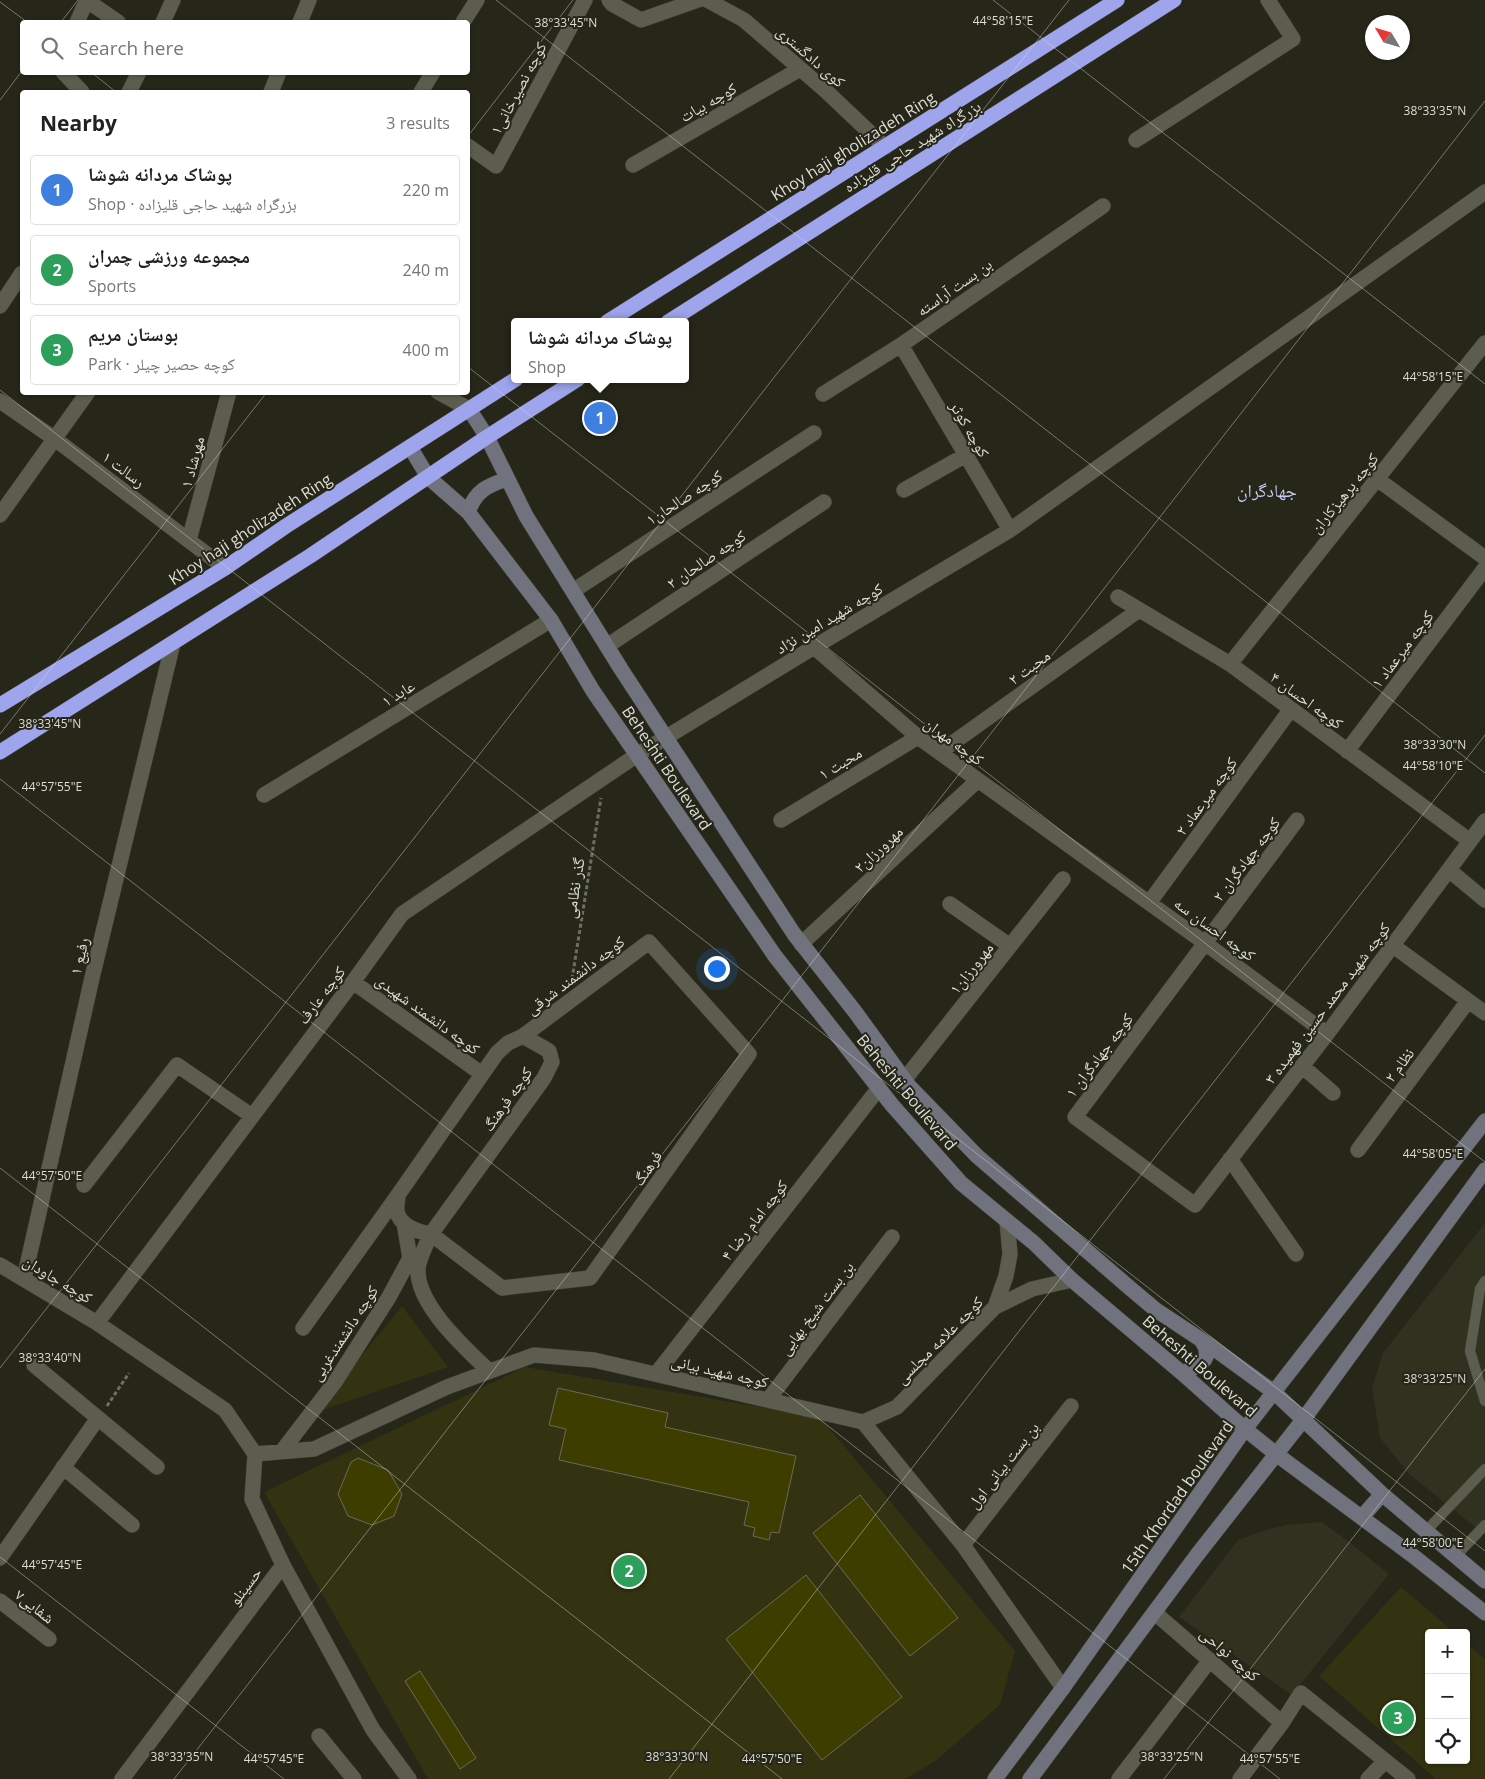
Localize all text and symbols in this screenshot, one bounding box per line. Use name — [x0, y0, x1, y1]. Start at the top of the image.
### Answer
text: 44°58'15"E — [973, 12, 1033, 29]
text: 38°33'45"N — [535, 14, 597, 31]
north arrow — [1365, 15, 1410, 60]
search box — [20, 20, 470, 75]
street label: کوی دادگستری — [772, 20, 850, 92]
icon: search — [38, 34, 66, 62]
text: Search here — [78, 35, 184, 61]
street label: کوچه نصیرخانی۱ — [484, 38, 552, 138]
street label: کوچه بیات — [676, 77, 741, 127]
street label: Khoy haji gholizadeh Ring — [767, 86, 940, 206]
street label: بزرگراه شهید حاجی قلیزاده — [839, 95, 985, 197]
text: 38°33'35"N — [1404, 102, 1466, 119]
text: Nearby — [40, 109, 117, 137]
text: 3 results — [386, 112, 450, 134]
text: پوشاک مردانه شوشا — [88, 161, 232, 187]
text: 1 — [52, 179, 62, 201]
text: 220 m — [403, 179, 449, 201]
text: Shop · بزرگراه شهید حاجی قلیزاده — [88, 193, 297, 215]
text: مجموعه ورزشی چمران — [88, 243, 250, 269]
street label: بن بست آراسته — [912, 253, 996, 321]
text: 2 — [52, 259, 62, 281]
text: 240 m — [403, 259, 449, 281]
text: Sports — [88, 275, 136, 297]
popup — [511, 318, 689, 383]
text: بوستان مریم — [88, 321, 178, 347]
text: پوشاک مردانه شوشا — [528, 324, 672, 350]
text: 3 — [52, 339, 62, 361]
text: 400 m — [403, 339, 449, 361]
text: Park · کوچه حصیر چیلر — [88, 353, 235, 375]
text: Shop — [528, 356, 566, 378]
text: 44°58'15"E — [1403, 368, 1463, 385]
street label: کوچه کوثر — [945, 396, 995, 462]
pin: 1 — [584, 399, 616, 437]
street label: مهرشاد ۱ — [175, 434, 209, 490]
street label: رسالت ۱ — [98, 446, 150, 492]
street label: کوچه پرهیزکاران — [1305, 448, 1384, 538]
street label: کوچه صالحان۱ — [642, 464, 727, 530]
street label: Khoy haji gholizadeh Ring — [164, 468, 336, 590]
district label: جهادگران — [1237, 478, 1297, 502]
street label: کوچه صالحان ۲ — [662, 524, 750, 594]
street label: کوچه شهید امین نژاد — [771, 577, 887, 659]
street label: کوچه میرعماد ۱ — [1366, 605, 1439, 692]
street label: محبت ۲ — [1004, 644, 1054, 690]
street label: کوچه احسان ۴ — [1266, 666, 1348, 734]
street label: عابد ۱ — [377, 674, 419, 712]
street label: Beheshti Boulevard — [617, 702, 717, 834]
street label: کوچه مهران — [920, 712, 989, 770]
text: 38°33'45"N — [19, 715, 81, 732]
text: 38°33'30"N — [1404, 736, 1466, 753]
street label: محبت ۱ — [814, 741, 866, 785]
street label: کوچه میرعماد ۲ — [1170, 752, 1242, 840]
text: 44°58'10"E — [1403, 757, 1463, 774]
text: 44°57'55"E — [22, 778, 82, 795]
street label: کوچه جهادگران ۲ — [1207, 812, 1285, 906]
street label: مهرورزان۲ — [849, 820, 907, 878]
street label: گذر نظامی — [558, 856, 590, 920]
street label: کوچه احسان سه — [1170, 892, 1260, 966]
street label: کوچه شهید محمد حسین فهمیده ۳ — [1259, 918, 1395, 1088]
street label: کوچه دانشمند شرقی — [521, 930, 629, 1020]
street label: رفیع ۱ — [64, 935, 94, 977]
street label: مهرورزان۱ — [944, 938, 998, 998]
your location — [704, 956, 730, 982]
street label: کوچه عارف — [292, 961, 350, 1029]
street label: کوچه دانشمند شهیدی — [371, 969, 485, 1060]
street label: کوچه جهادگران ۱ — [1060, 1008, 1138, 1102]
street label: Beheshti Boulevard — [852, 1029, 962, 1155]
street label: نظام ۲ — [1379, 1043, 1419, 1087]
street label: کوچه فرهنگ — [477, 1062, 537, 1136]
text: 44°58'05"E — [1403, 1145, 1463, 1162]
street label: فرهنگ — [627, 1146, 667, 1190]
text: 44°57'50"E — [22, 1167, 82, 1184]
street label: کوچه امام رضا ۴ — [715, 1175, 793, 1265]
street label: کوچه جاودان — [19, 1250, 97, 1308]
street label: بن بست شیخ بهایی — [773, 1257, 859, 1359]
street label: کوچه دانشمندغربی — [305, 1281, 383, 1385]
street label: کوچه علامه مجلسی — [890, 1291, 988, 1389]
street label: Beheshti Boulevard — [1138, 1310, 1262, 1422]
text: 38°33'40"N — [19, 1349, 81, 1366]
street label: کوچه شهید بیانی — [669, 1349, 771, 1393]
text: 38°33'25"N — [1404, 1370, 1466, 1387]
street label: 15th Khordad boulevard — [1116, 1416, 1238, 1578]
street label: بن بست بیانی اول — [962, 1417, 1044, 1513]
text: 44°58'00"E — [1403, 1534, 1463, 1551]
pin: 2 — [613, 1552, 645, 1590]
text: 44°57'45"E — [22, 1556, 82, 1573]
street label: حسینلو — [223, 1562, 267, 1610]
street label: شفایی۷ — [11, 1584, 59, 1628]
street label: کوچه نواحی — [1195, 1622, 1265, 1686]
map controls — [1425, 1629, 1470, 1764]
button: + — [1425, 1629, 1470, 1674]
button: − — [1425, 1674, 1470, 1719]
pin: 3 — [1382, 1699, 1414, 1737]
button: locate — [1425, 1719, 1470, 1764]
text: 38°33'35"N — [151, 1748, 213, 1765]
text: 38°33'30"N — [646, 1748, 708, 1765]
text: 38°33'25"N — [1141, 1748, 1203, 1765]
text: 44°57'45"E — [244, 1750, 304, 1767]
text: 44°57'50"E — [742, 1750, 802, 1767]
text: 44°57'55"E — [1240, 1750, 1300, 1767]

